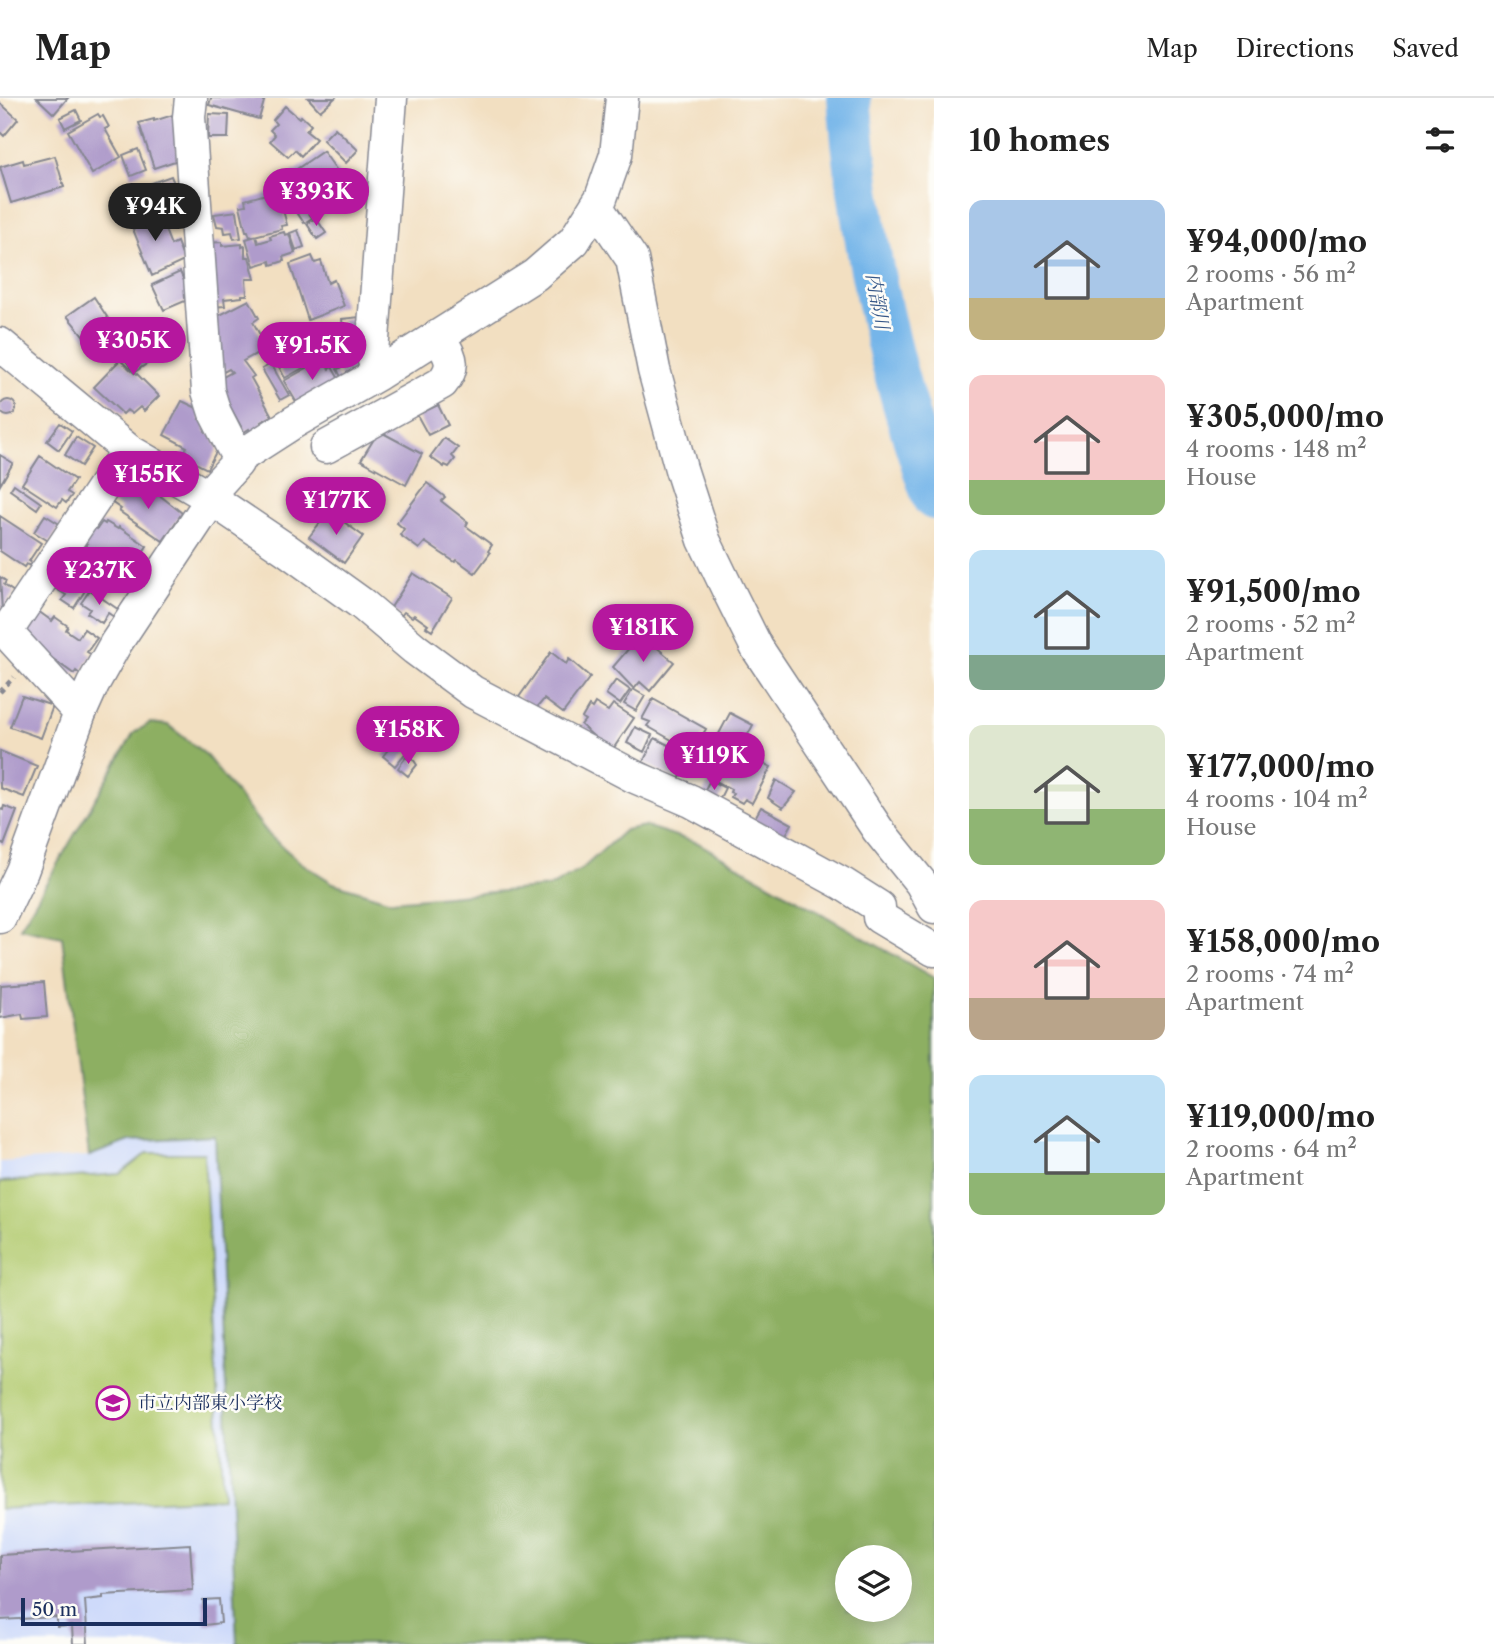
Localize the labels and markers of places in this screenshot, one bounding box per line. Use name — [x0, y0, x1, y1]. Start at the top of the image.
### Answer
pin: ¥393K — [267, 169, 365, 228]
pin: ¥94K — [114, 184, 196, 243]
pin: ¥305K — [84, 317, 182, 377]
pin: ¥91.5K — [255, 322, 369, 382]
pin: ¥155K — [99, 452, 197, 511]
pin: ¥177K — [287, 478, 385, 537]
pin: ¥237K — [50, 547, 148, 607]
pin: ¥181K — [594, 604, 692, 664]
pin: ¥158K — [359, 706, 457, 766]
pin: ¥119K — [665, 732, 763, 792]
school or university icon: 市立内部東小学校 — [94, 1384, 132, 1422]
place label: 市立内部東小学校 — [138, 1392, 282, 1414]

